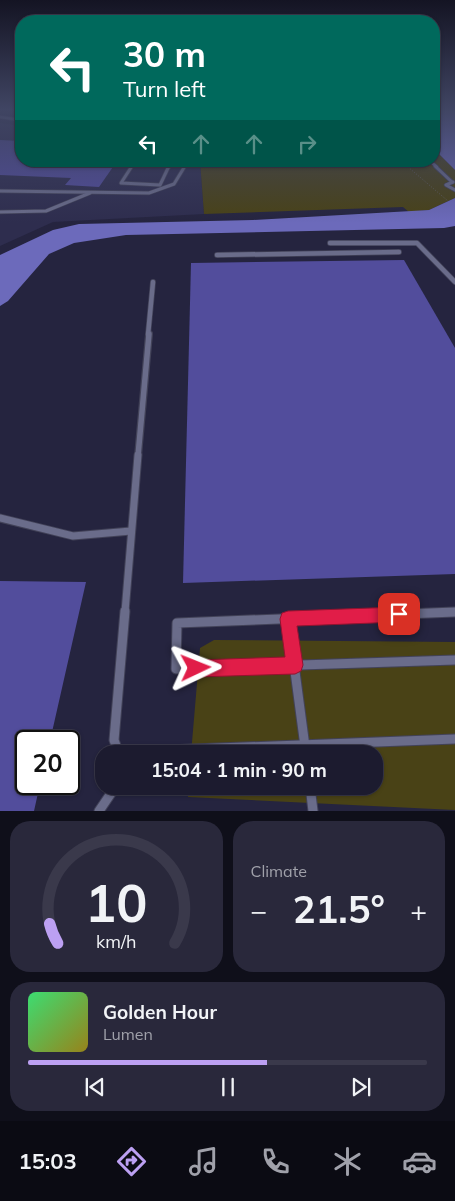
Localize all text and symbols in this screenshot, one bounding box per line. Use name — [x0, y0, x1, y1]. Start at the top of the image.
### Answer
text: 30 m — [123, 32, 206, 76]
icon: left — [40, 35, 105, 100]
text: Turn left — [123, 75, 206, 103]
icon: left — [134, 130, 162, 158]
icon: ahead — [187, 130, 215, 158]
icon: ahead — [240, 130, 268, 158]
icon: right — [293, 130, 321, 158]
pin — [378, 593, 420, 635]
icon: arrive — [385, 600, 413, 628]
position arrow — [169, 641, 221, 693]
speed limit sign: 20 — [15, 730, 80, 795]
text: 15:04 · 1 min · 90 m — [151, 758, 327, 782]
text: Climate — [251, 861, 307, 881]
text: 10 — [85, 870, 147, 935]
text: 21.5° — [293, 885, 385, 933]
text: − — [251, 893, 267, 928]
text: + — [410, 893, 427, 928]
text: km/h — [96, 930, 136, 952]
text: Golden Hour — [103, 1000, 217, 1024]
text: Lumen — [103, 1024, 153, 1044]
icon: previous — [81, 1073, 109, 1101]
icon: pause — [214, 1073, 242, 1101]
icon: next — [347, 1073, 375, 1101]
icon: directions — [114, 1144, 149, 1179]
icon: music — [186, 1144, 221, 1179]
icon: phone — [258, 1144, 293, 1179]
icon: climate — [330, 1144, 365, 1179]
icon: car — [402, 1144, 437, 1179]
text: 15:03 — [18, 1147, 77, 1175]

